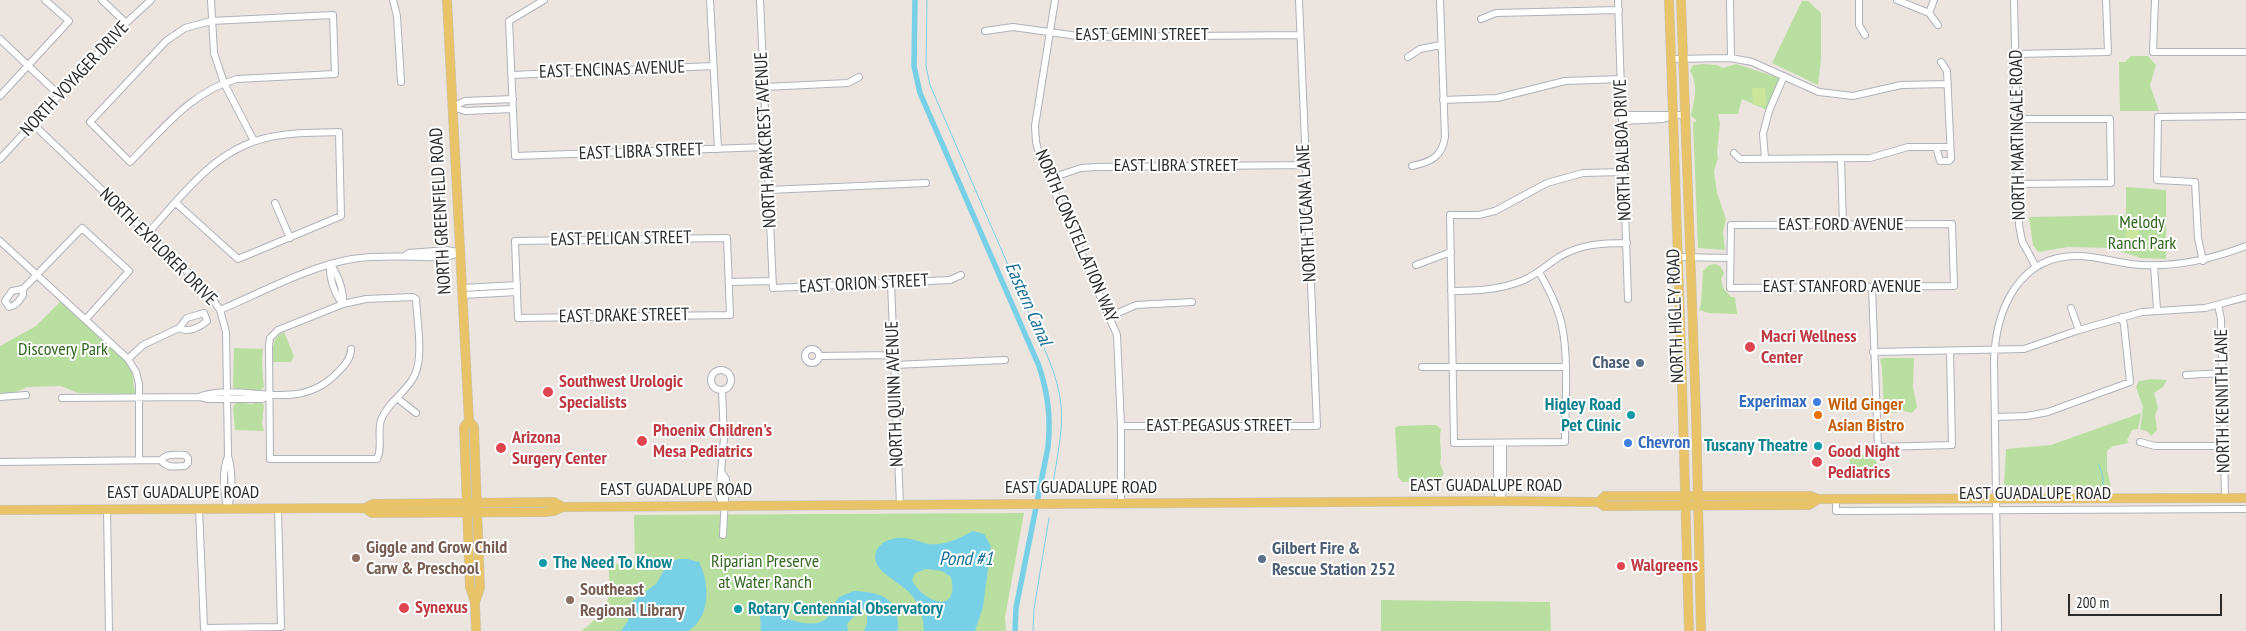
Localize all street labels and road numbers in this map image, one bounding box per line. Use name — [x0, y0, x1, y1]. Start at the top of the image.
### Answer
street label: NORTH VOYAGER DRIVE — [16, 17, 134, 141]
street label: EAST GEMINI STREET — [1075, 24, 1209, 46]
street label: NORTH MARTINGALE ROAD — [2006, 50, 2030, 220]
street label: NORTH PARKCREST AVENUE — [751, 51, 781, 229]
street label: EAST ENCINAS AVENUE — [539, 57, 685, 83]
street label: NORTH BALBOA DRIVE — [1610, 79, 1636, 221]
street label: NORTH GREENFIELD ROAD — [426, 127, 456, 295]
street label: EAST LIBRA STREET — [578, 139, 704, 165]
street label: NORTH TUCANA LANE — [1293, 143, 1321, 283]
street label: NORTH CONSTELLATION WAY — [1030, 147, 1122, 325]
street label: EAST LIBRA STREET — [1114, 155, 1238, 177]
street label: NORTH EXPLORER DRIVE — [95, 184, 221, 310]
street label: EAST FORD AVENUE — [1778, 214, 1904, 236]
street label: EAST PELICAN STREET — [550, 227, 692, 251]
street label: NORTH HIGLEY ROAD — [1663, 248, 1689, 384]
street label: EAST ORION STREET — [799, 270, 929, 298]
street label: EAST STANFORD AVENUE — [1763, 276, 1921, 298]
street label: EAST DRAKE STREET — [559, 304, 689, 328]
street label: NORTH QUINN AVENUE — [882, 321, 908, 467]
street label: NORTH KENNITH LANE — [2211, 329, 2235, 473]
street label: EAST PEGASUS STREET — [1146, 415, 1292, 437]
street label: EAST GUADALUPE ROAD — [1410, 475, 1562, 497]
street label: EAST GUADALUPE ROAD — [1005, 477, 1157, 499]
street label: EAST GUADALUPE ROAD — [600, 479, 752, 501]
street label: EAST GUADALUPE ROAD — [107, 482, 259, 504]
street label: EAST GUADALUPE ROAD — [1959, 483, 2111, 505]

